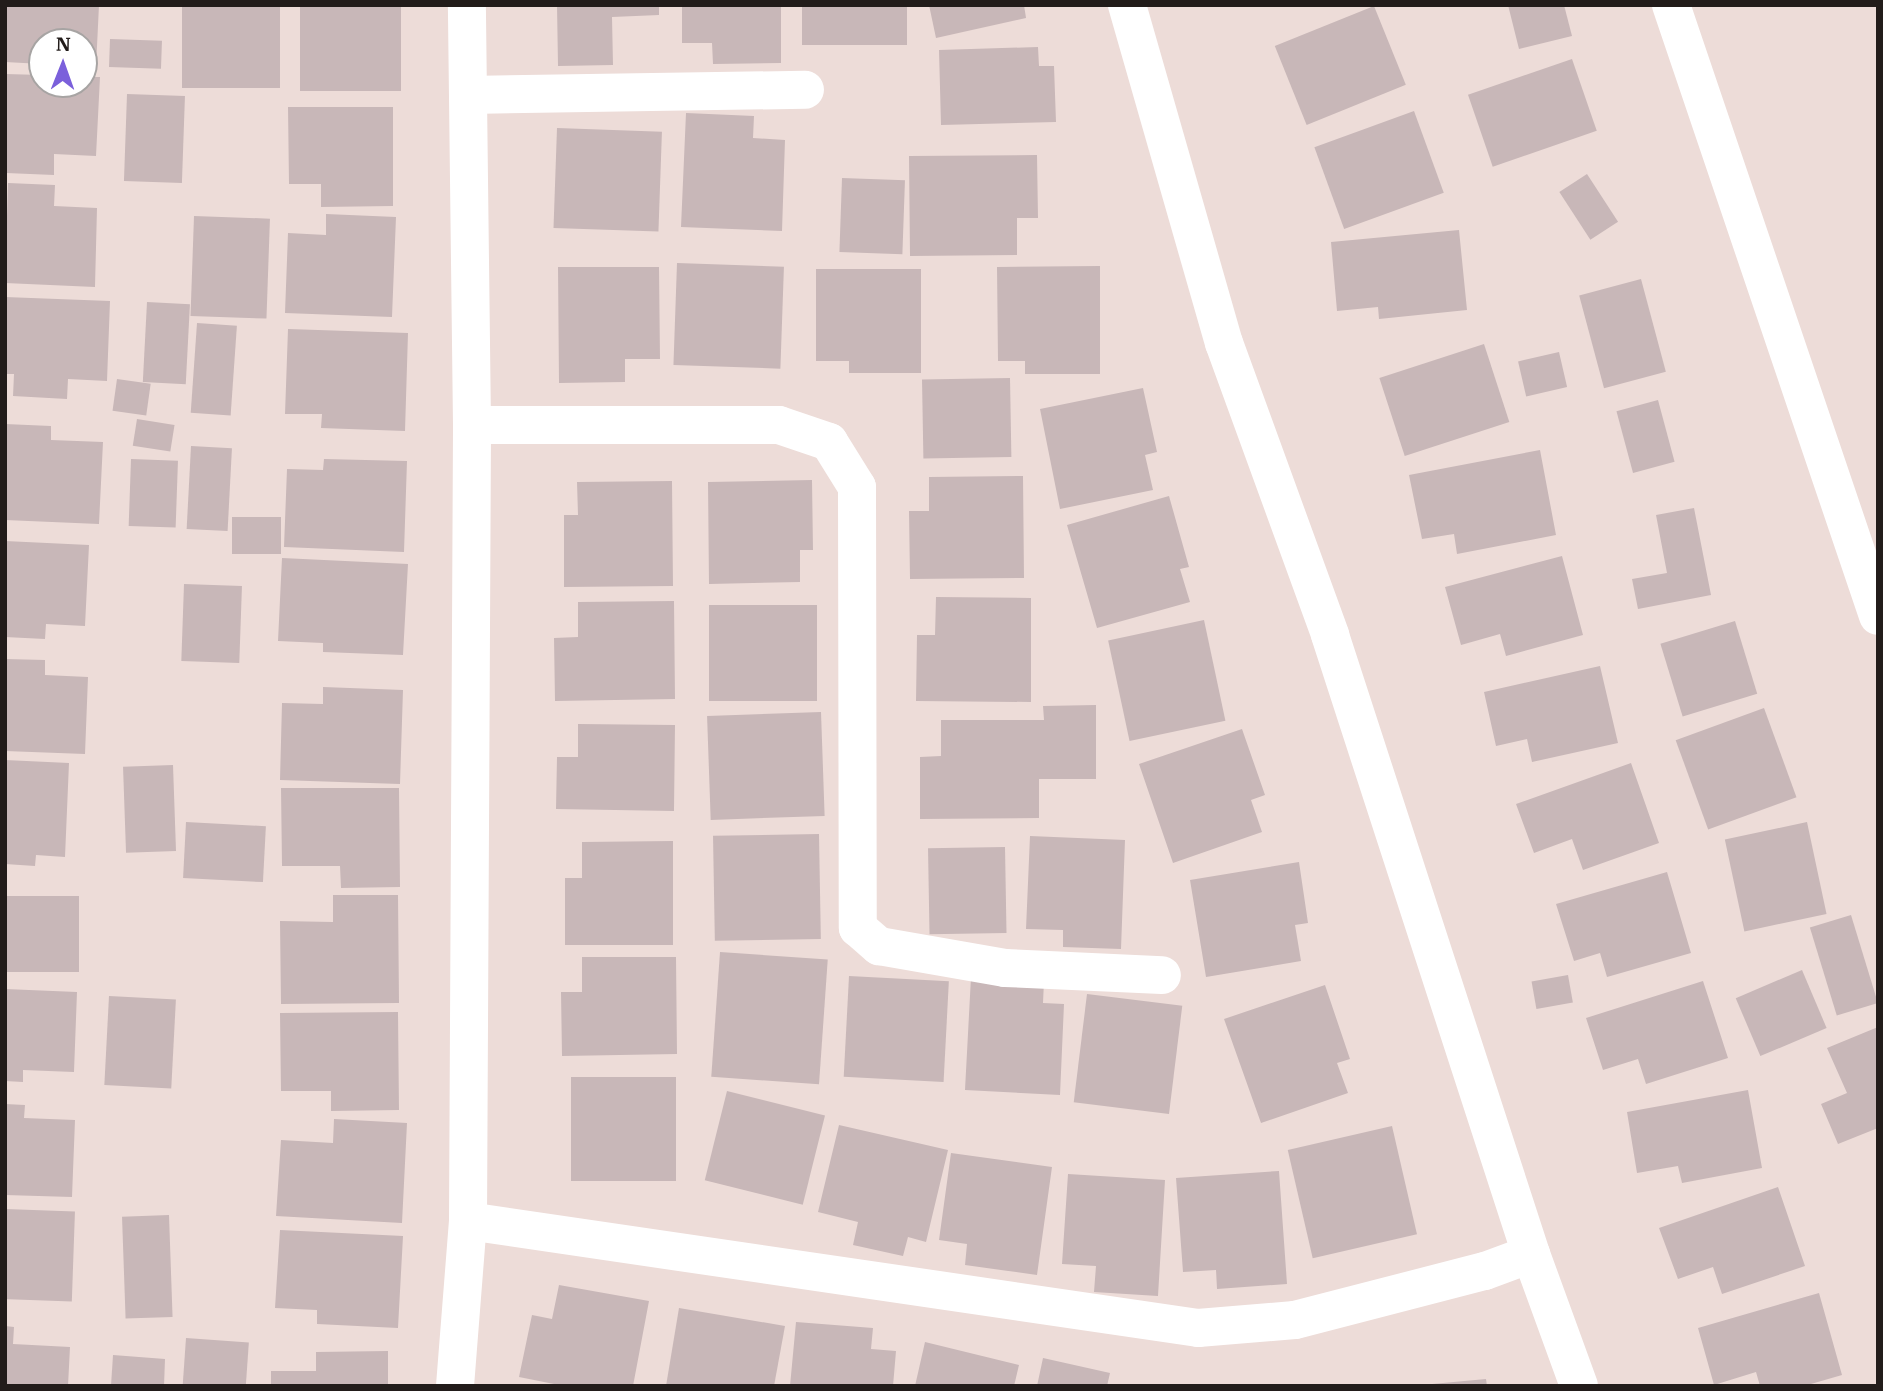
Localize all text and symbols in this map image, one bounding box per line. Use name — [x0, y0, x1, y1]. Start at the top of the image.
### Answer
north arrow — [28, 28, 98, 98]
text: N — [56, 32, 71, 56]

